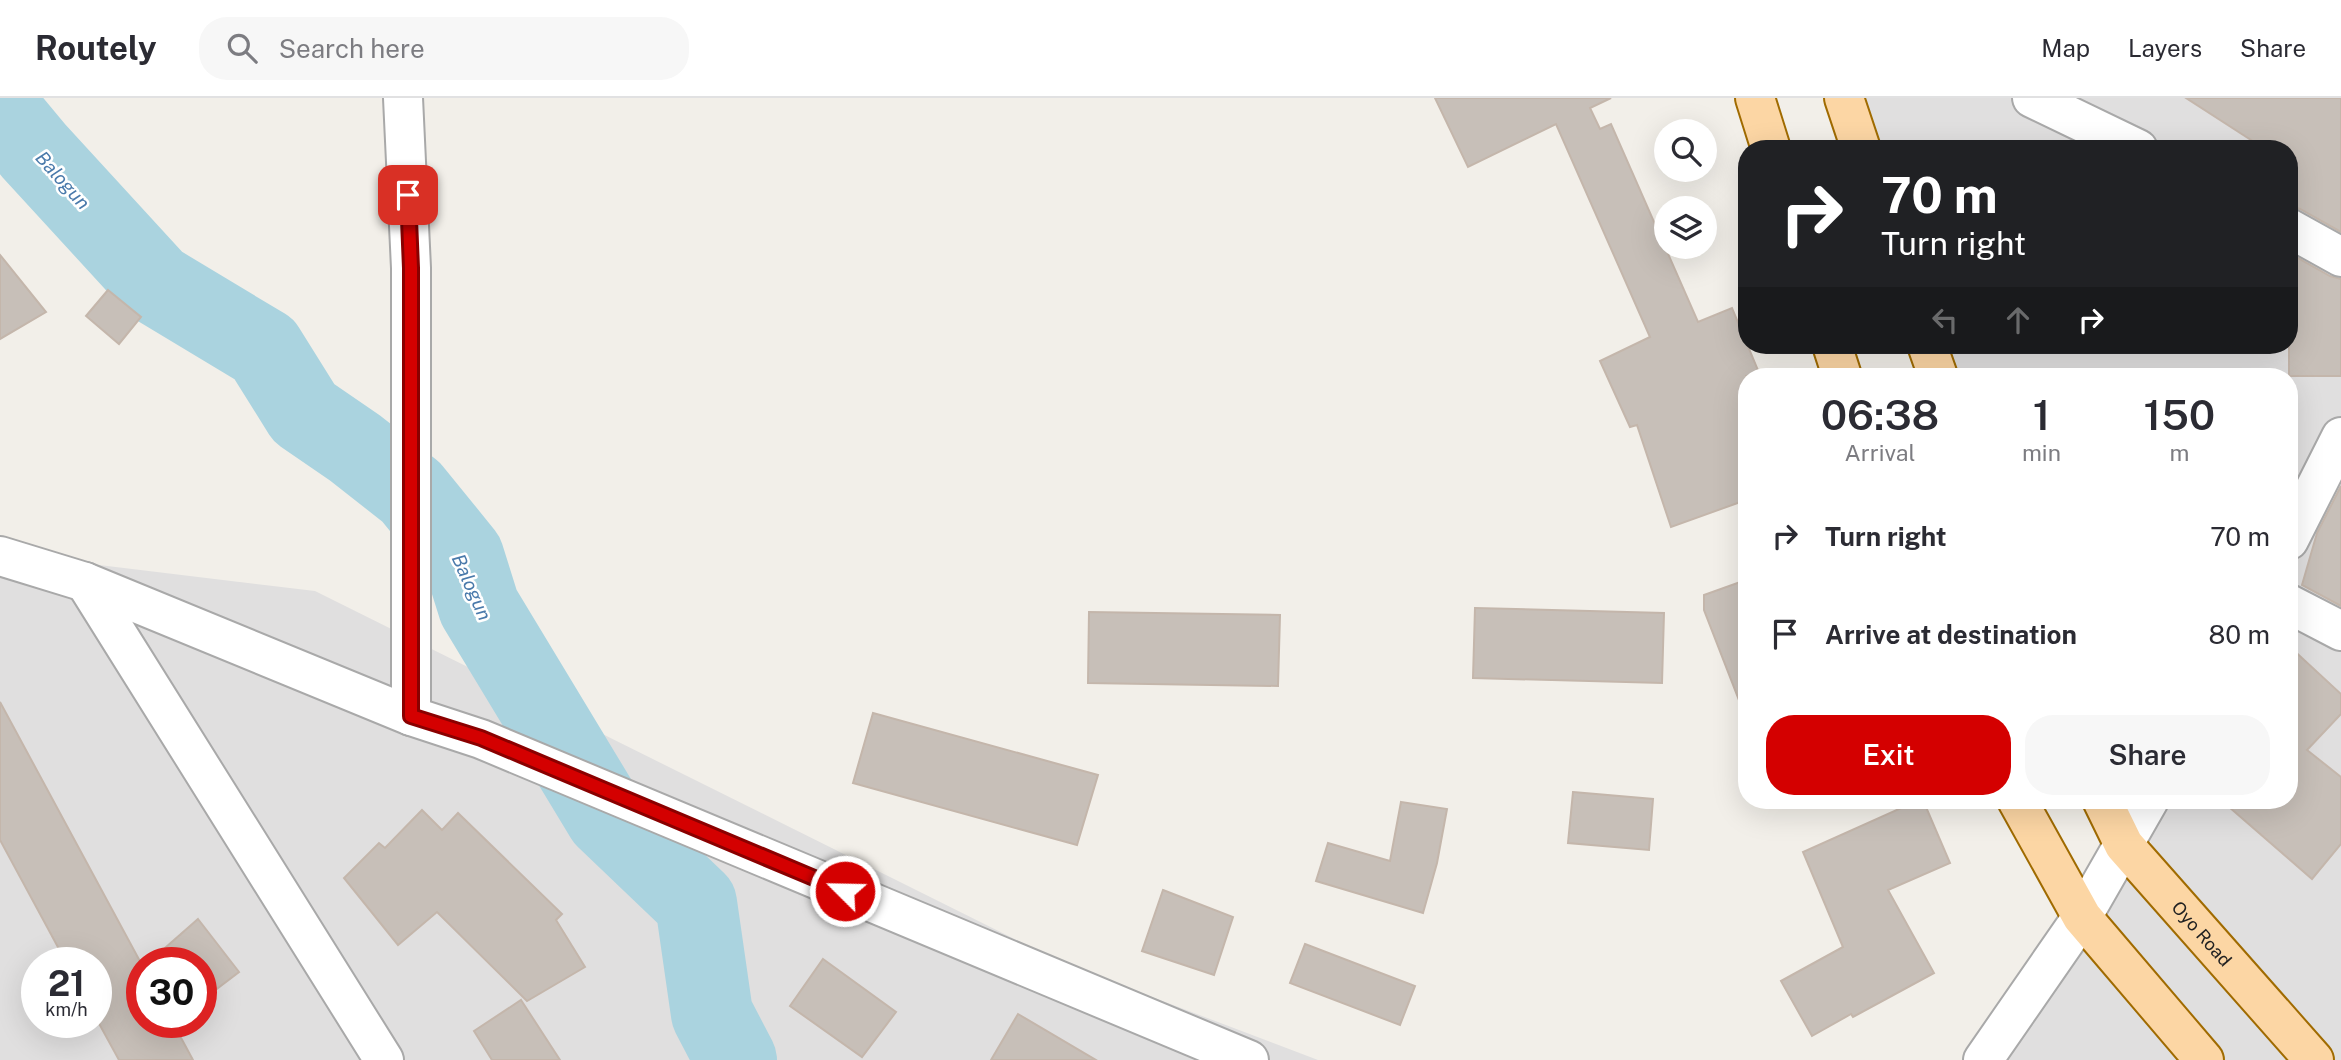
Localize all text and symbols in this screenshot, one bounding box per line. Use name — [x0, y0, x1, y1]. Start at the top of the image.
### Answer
search box — [199, 17, 689, 80]
text: Routely — [35, 29, 157, 67]
icon: search — [223, 29, 261, 67]
text: Search here — [279, 33, 425, 64]
text: Map — [2041, 34, 2090, 62]
text: Layers — [2128, 34, 2202, 62]
text: Share — [2240, 34, 2306, 62]
map controls — [1654, 119, 1717, 259]
button: search — [1654, 119, 1717, 182]
water label: Balogun — [31, 147, 95, 213]
pin — [378, 165, 438, 225]
text: 70 m — [1881, 166, 1998, 224]
icon: right — [1766, 168, 1857, 259]
icon: arrive — [389, 176, 427, 214]
button: layers — [1654, 196, 1717, 259]
text: Turn right — [1881, 225, 2026, 262]
icon: left — [1926, 301, 1964, 339]
icon: ahead — [1999, 301, 2037, 339]
icon: right — [2072, 301, 2110, 339]
text: 06:38 — [1821, 390, 1939, 439]
text: 1 — [2033, 390, 2050, 439]
text: 150 — [2144, 390, 2215, 439]
text: Arrival — [1844, 439, 1915, 466]
text: min — [2022, 439, 2061, 466]
text: m — [2170, 439, 2189, 466]
icon: right — [1766, 517, 1804, 555]
text: Turn right — [1825, 521, 1947, 552]
text: 70 m — [2210, 521, 2270, 552]
water label: Balogun — [448, 550, 496, 624]
icon: arrive — [1766, 615, 1804, 653]
text: Arrive at destination — [1825, 619, 2077, 650]
text: 80 m — [2209, 619, 2270, 650]
button: Exit — [1766, 715, 2011, 795]
button: Share — [2025, 715, 2270, 795]
position arrow — [808, 854, 882, 928]
street label: Oyo Road — [2168, 897, 2236, 970]
speed limit sign: 30 — [126, 947, 217, 1038]
text: 21 — [48, 963, 85, 1004]
text: km/h — [45, 999, 88, 1020]

